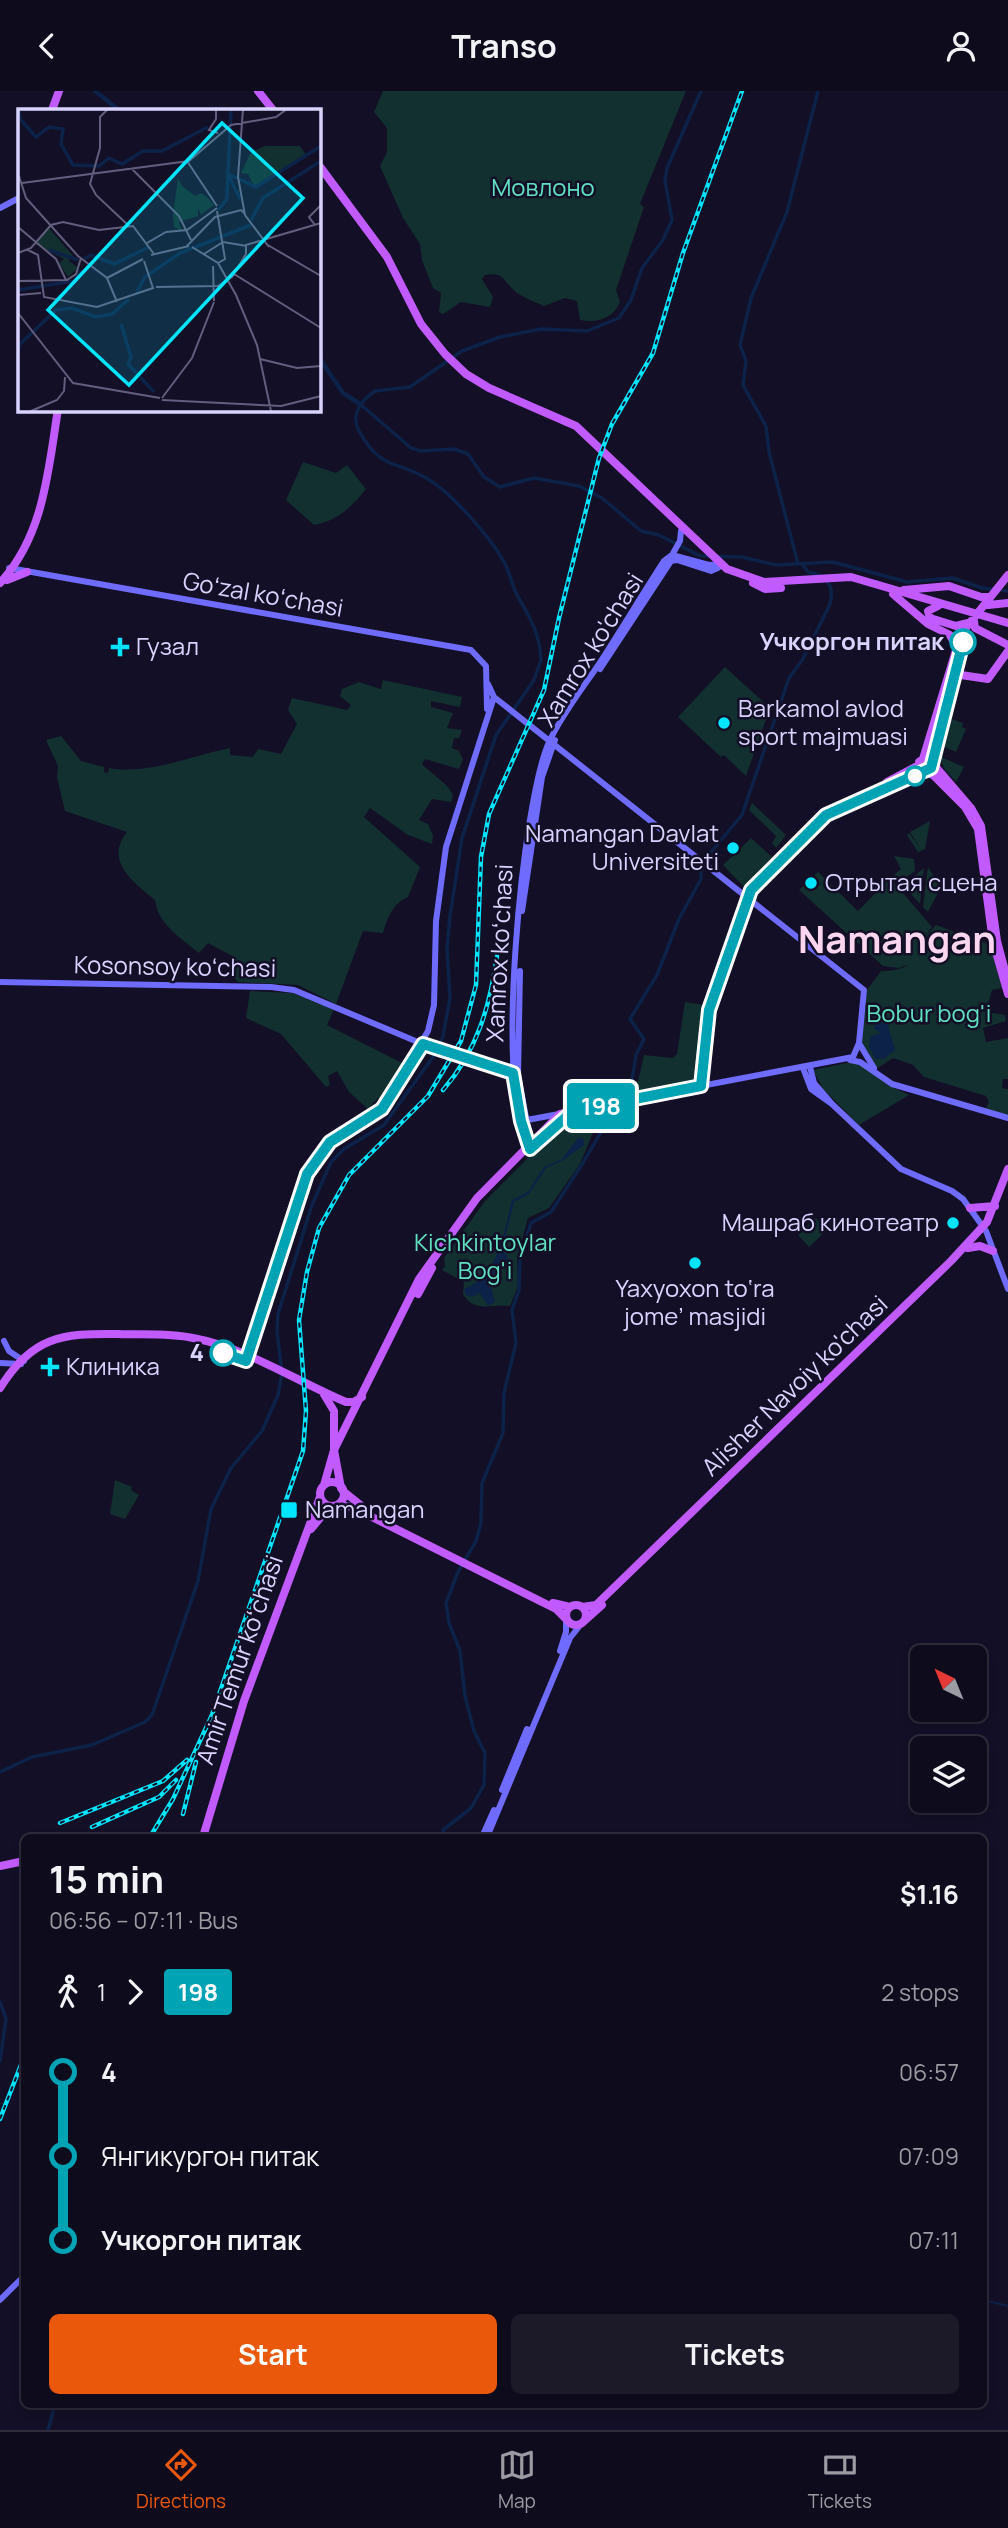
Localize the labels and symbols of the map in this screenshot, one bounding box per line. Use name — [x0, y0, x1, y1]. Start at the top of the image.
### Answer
inset map — [18, 109, 320, 411]
park label: Мовлоно — [491, 170, 595, 203]
street label: Goʻzal koʻchasi — [180, 563, 346, 624]
street label: Xamrox ko'chasi — [529, 566, 650, 732]
place label: Учкоргон питак — [759, 624, 945, 657]
place label: Гузал — [136, 629, 199, 662]
marker: Учкоргон питак — [950, 629, 976, 655]
marker: Гузал — [110, 637, 130, 657]
place label: Barkamol avlod sport majmuasi — [738, 691, 908, 752]
marker: Barkamol avlod sport majmuasi — [716, 715, 732, 731]
unlabelled marker — [905, 766, 925, 786]
place label: Namangan Davlat Universiteti — [525, 816, 719, 877]
marker: Namangan Davlat Universiteti — [725, 840, 741, 856]
street label: Xamrox koʻchasi — [477, 863, 520, 1043]
place label: Отрытая сцена — [825, 865, 998, 898]
marker: Отрытая сцена — [803, 875, 819, 891]
district label: Namangan — [798, 912, 996, 964]
street label: Kosonsoy koʻchasi — [74, 947, 277, 984]
park label: Bobur bog'i — [867, 996, 991, 1029]
line badge: 198 — [561, 1083, 641, 1129]
place label: Машраб кинотеатр — [722, 1205, 939, 1238]
marker: Машраб кинотеатр — [945, 1215, 961, 1231]
park label: Kichkintoylar Bog'i — [414, 1225, 556, 1286]
marker: Yaxyoxon to‘ra jome’ masjidi — [687, 1255, 703, 1271]
place label: Yaxyoxon to‘ra jome’ masjidi — [615, 1271, 775, 1332]
street label: Alisher Navoiy ko'chasi — [694, 1287, 894, 1482]
place label: 4 — [189, 1335, 204, 1368]
marker: 4 — [210, 1340, 236, 1366]
place label: Клиника — [66, 1349, 160, 1382]
marker: Клиника — [40, 1357, 60, 1377]
place label: Namangan — [305, 1492, 425, 1525]
marker: Namangan — [279, 1500, 299, 1520]
street label: Amir Temur koʻchasi — [187, 1551, 290, 1768]
north arrow — [910, 1645, 987, 1722]

